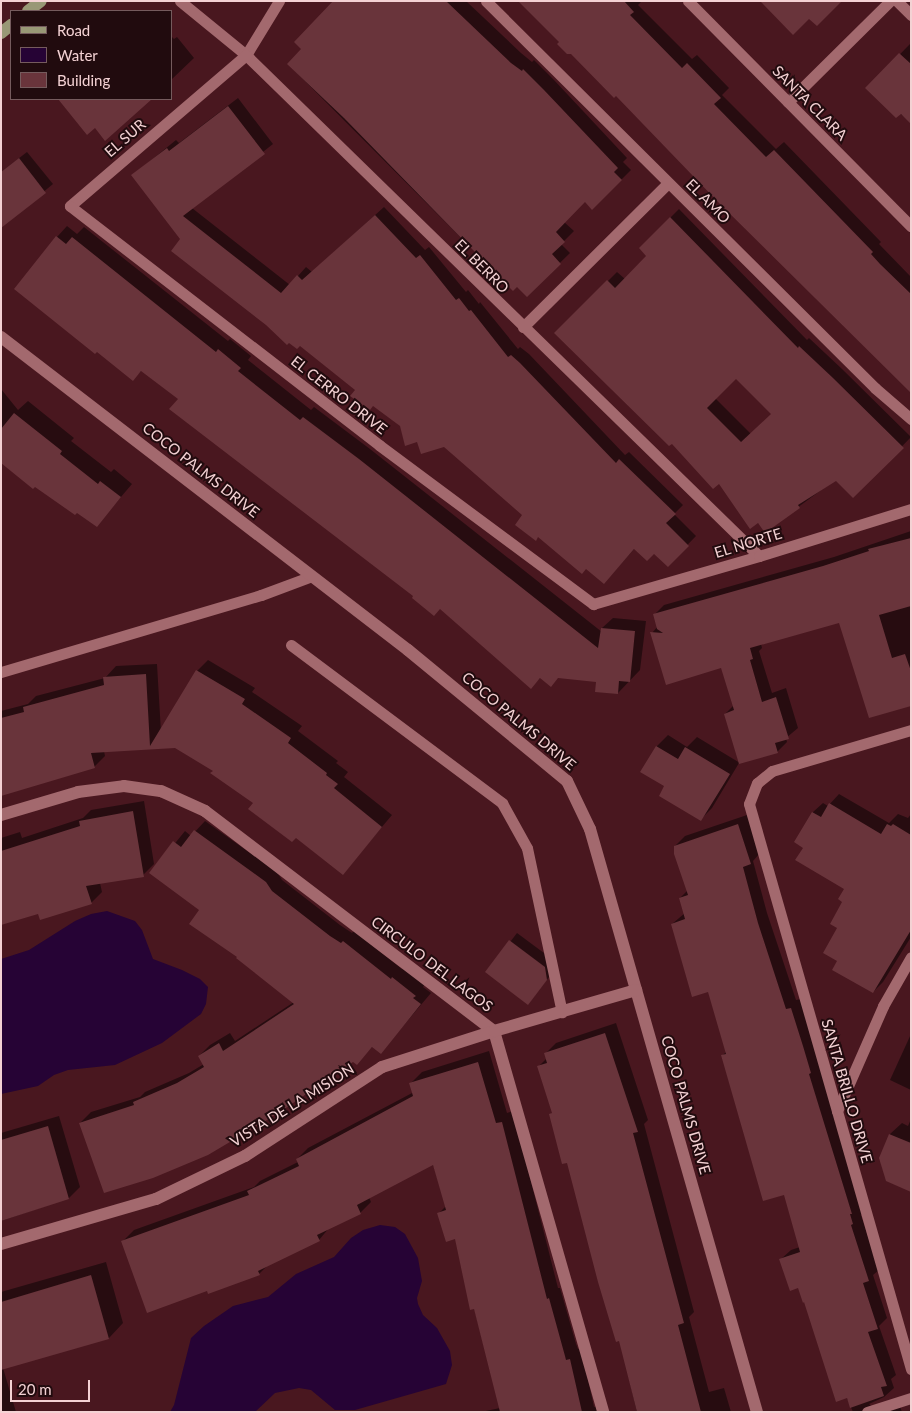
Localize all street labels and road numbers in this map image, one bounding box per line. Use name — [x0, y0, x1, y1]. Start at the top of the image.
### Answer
street label: SANTA CLARA — [769, 62, 851, 144]
street label: EL SUR — [101, 115, 149, 161]
street label: EL AMO — [682, 175, 734, 227]
street label: EL BERRO — [451, 235, 513, 297]
street label: EL CERRO DRIVE — [287, 352, 391, 438]
street label: COCO PALMS DRIVE — [139, 419, 263, 521]
street label: EL NORTE — [712, 524, 784, 562]
street label: COCO PALMS DRIVE — [458, 668, 580, 774]
street label: CIRCULO DEL LAGOS — [368, 912, 496, 1016]
street label: SANTA BRILLO DRIVE — [818, 1017, 876, 1165]
street label: COCO PALMS DRIVE — [658, 1034, 714, 1176]
street label: VISTA DE LA MISION — [226, 1059, 358, 1151]

